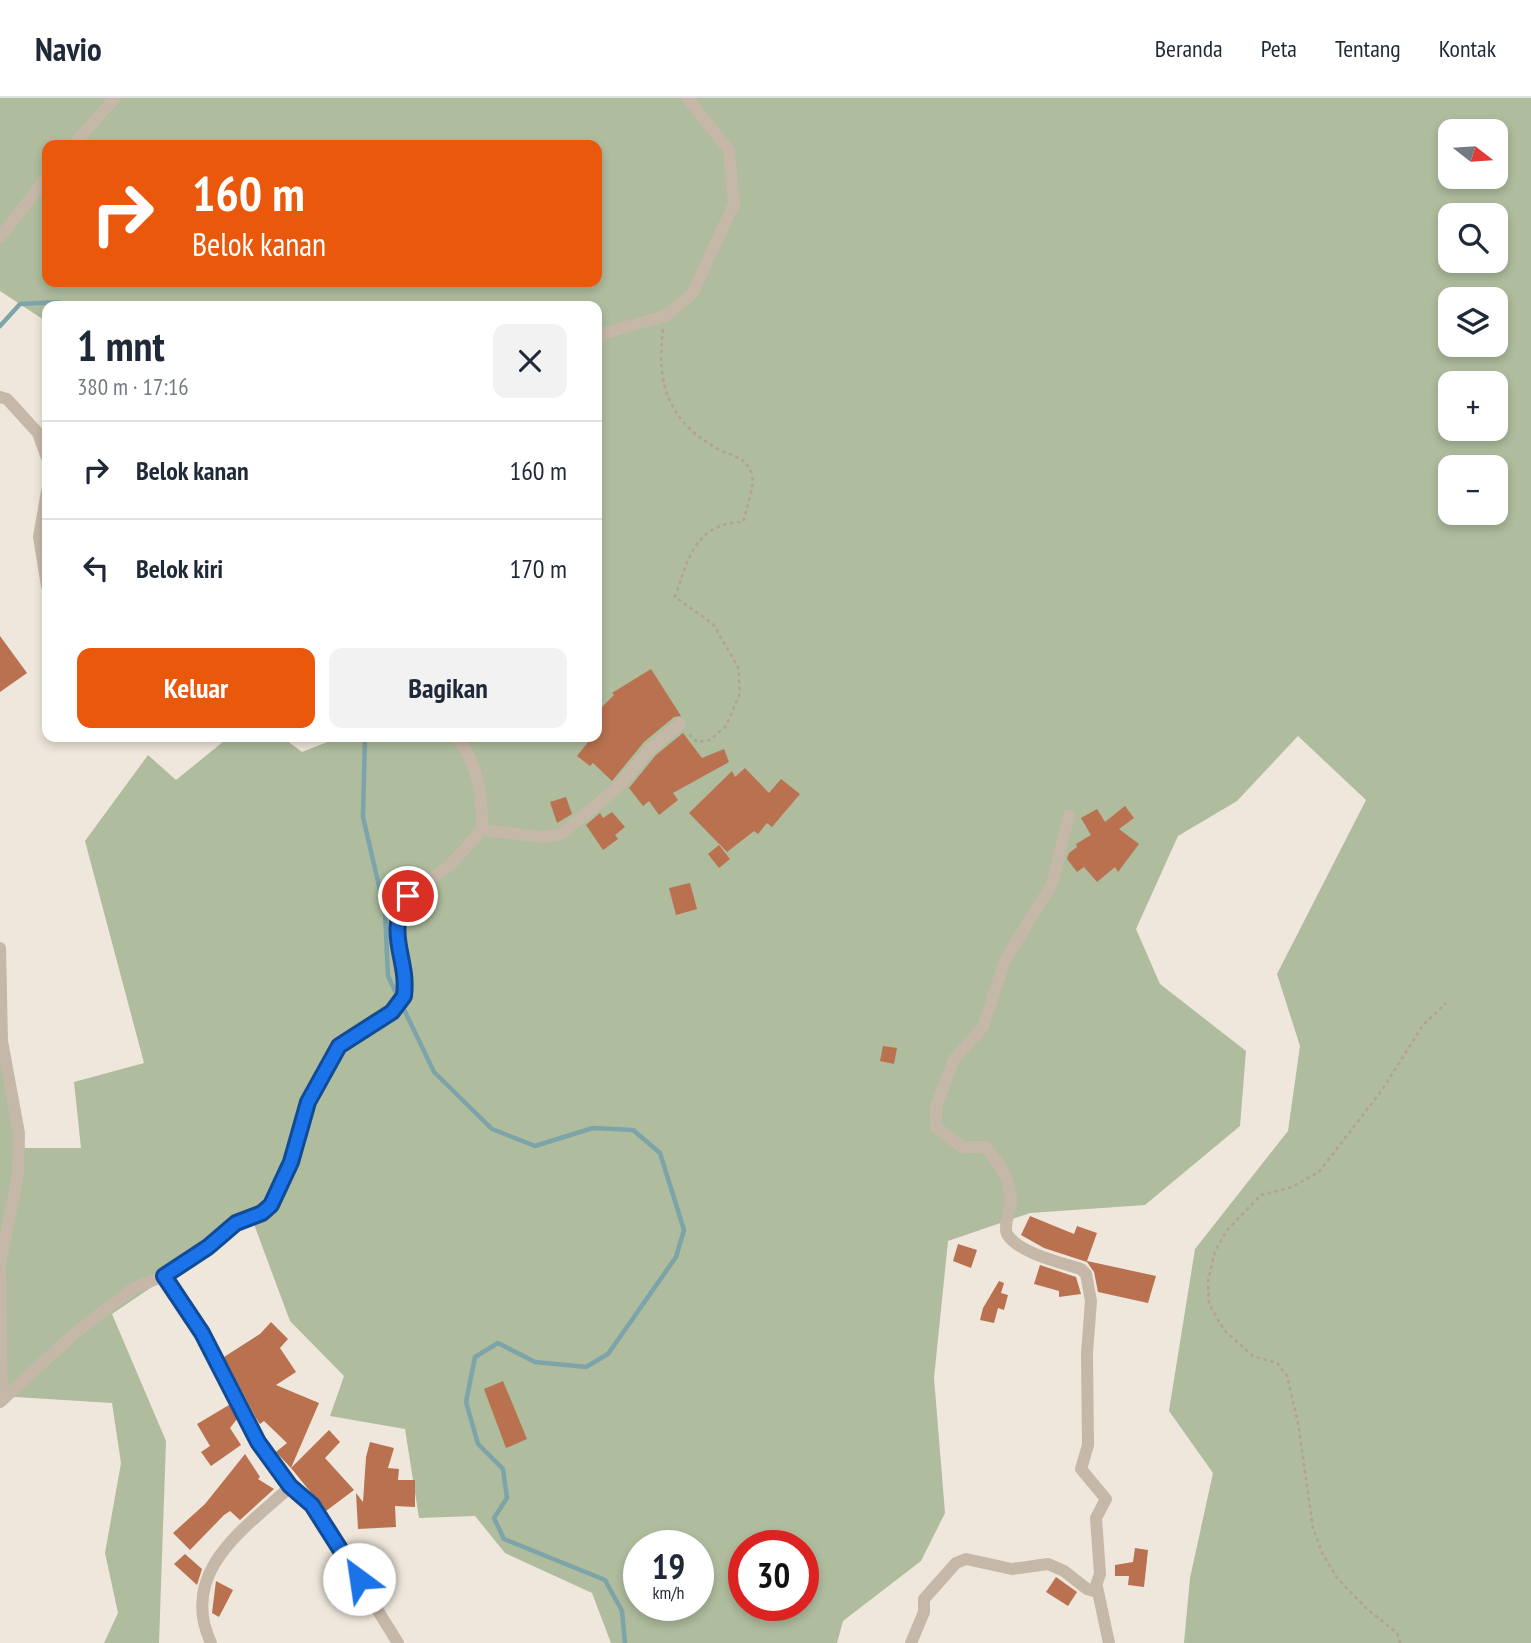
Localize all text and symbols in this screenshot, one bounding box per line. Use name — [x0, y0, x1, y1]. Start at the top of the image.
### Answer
text: Navio — [35, 27, 102, 70]
text: Beranda — [1155, 33, 1223, 64]
text: Peta — [1261, 33, 1297, 64]
text: Tentang — [1335, 33, 1401, 64]
text: Kontak — [1439, 33, 1496, 64]
north arrow — [1438, 119, 1508, 189]
map controls — [1438, 119, 1508, 525]
text: 160 m — [192, 161, 305, 225]
icon: right — [77, 168, 168, 259]
button: search — [1438, 203, 1508, 273]
text: Belok kanan — [192, 223, 326, 265]
button: layers — [1438, 287, 1508, 357]
text: 1 mnt — [77, 318, 165, 373]
button: close — [493, 324, 567, 398]
button: + — [1438, 371, 1508, 441]
text: 380 m · 17:16 — [77, 372, 189, 401]
icon: right — [77, 451, 115, 489]
text: Belok kanan — [136, 454, 249, 487]
text: 160 m — [509, 454, 567, 487]
button: − — [1438, 455, 1508, 525]
icon: left — [77, 549, 115, 587]
text: Belok kiri — [136, 552, 223, 585]
text: 170 m — [509, 552, 567, 585]
button: Keluar — [77, 648, 315, 728]
button: Bagikan — [329, 648, 567, 728]
pin — [378, 866, 438, 926]
icon: arrive — [389, 877, 427, 915]
speed limit sign: 30 — [728, 1530, 819, 1621]
position arrow — [322, 1542, 396, 1616]
text: 19 — [652, 1543, 685, 1589]
text: km/h — [653, 1581, 684, 1604]

